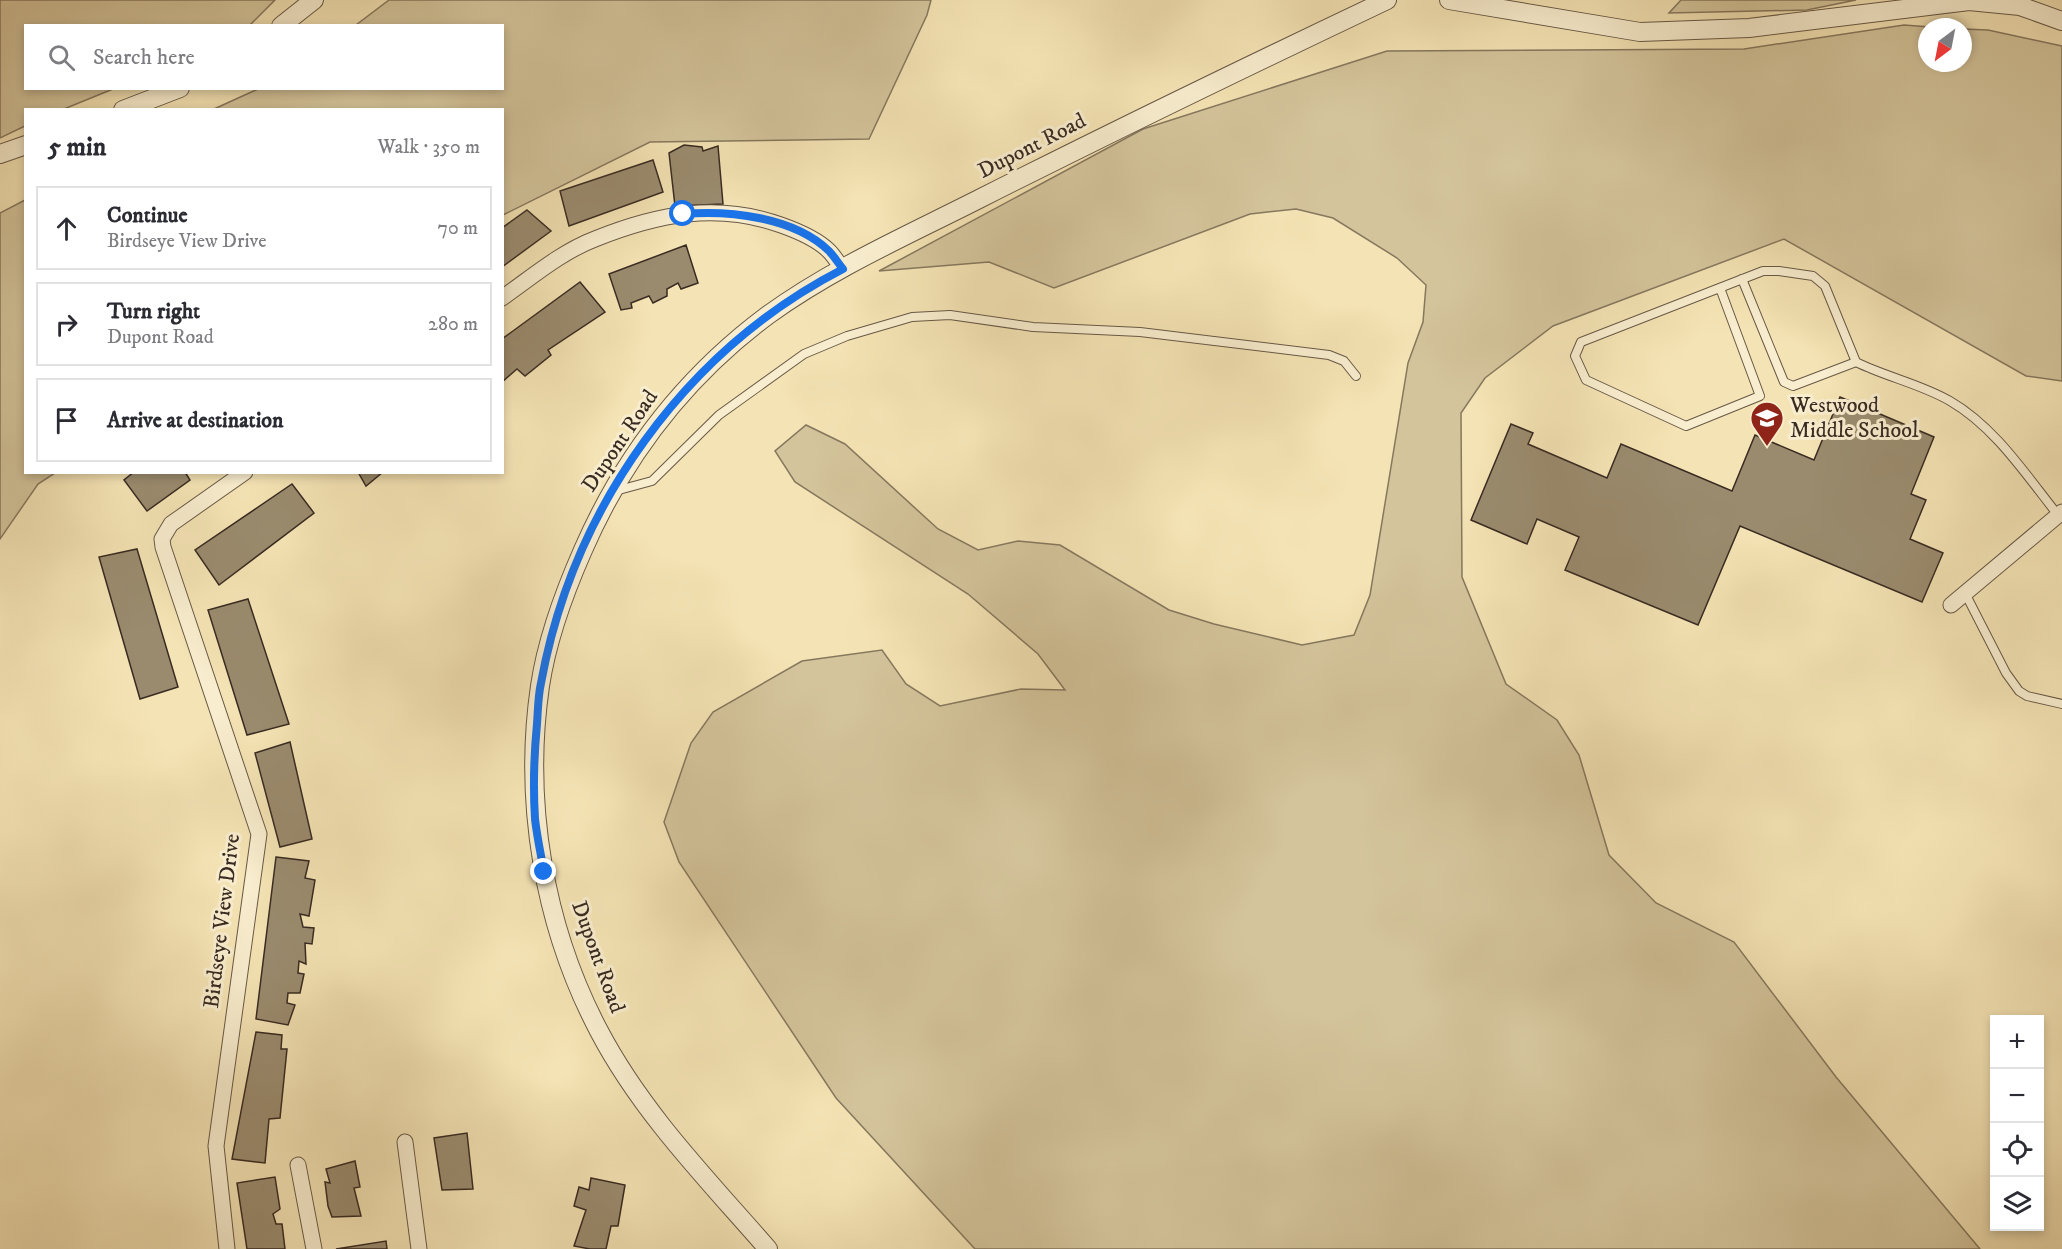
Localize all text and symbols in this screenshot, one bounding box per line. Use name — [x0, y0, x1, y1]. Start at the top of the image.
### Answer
north arrow — [1918, 18, 1972, 72]
search box — [24, 24, 504, 90]
icon: search — [45, 41, 78, 74]
text: Search here — [93, 44, 195, 71]
street label: Dupont Road — [974, 107, 1090, 185]
text: 5 min — [48, 131, 106, 164]
text: Walk · 350 m — [378, 135, 480, 160]
route start — [669, 200, 695, 226]
text: Continue — [107, 202, 188, 229]
icon: ahead — [50, 212, 83, 245]
text: 70 m — [437, 216, 478, 241]
text: Birdseye View Drive — [107, 229, 267, 254]
text: Turn right — [107, 298, 200, 325]
icon: right — [50, 308, 83, 341]
text: 280 m — [428, 312, 478, 337]
text: Dupont Road — [107, 325, 214, 350]
street label: Dupont Road — [576, 385, 664, 497]
place label: Westwood Middle School — [1789, 392, 1919, 444]
school or university icon: Westwood Middle School — [1749, 400, 1785, 447]
icon: arrive — [50, 404, 83, 437]
text: Arrive at destination — [107, 407, 284, 434]
street label: Birdseye View Drive — [198, 832, 246, 1010]
route end — [530, 858, 556, 884]
street label: Dupont Road — [565, 897, 631, 1017]
map controls — [1990, 1015, 2044, 1231]
button: + — [1990, 1015, 2044, 1069]
button: − — [1990, 1069, 2044, 1123]
button: locate — [1990, 1123, 2044, 1177]
button: layers — [1990, 1177, 2044, 1231]

